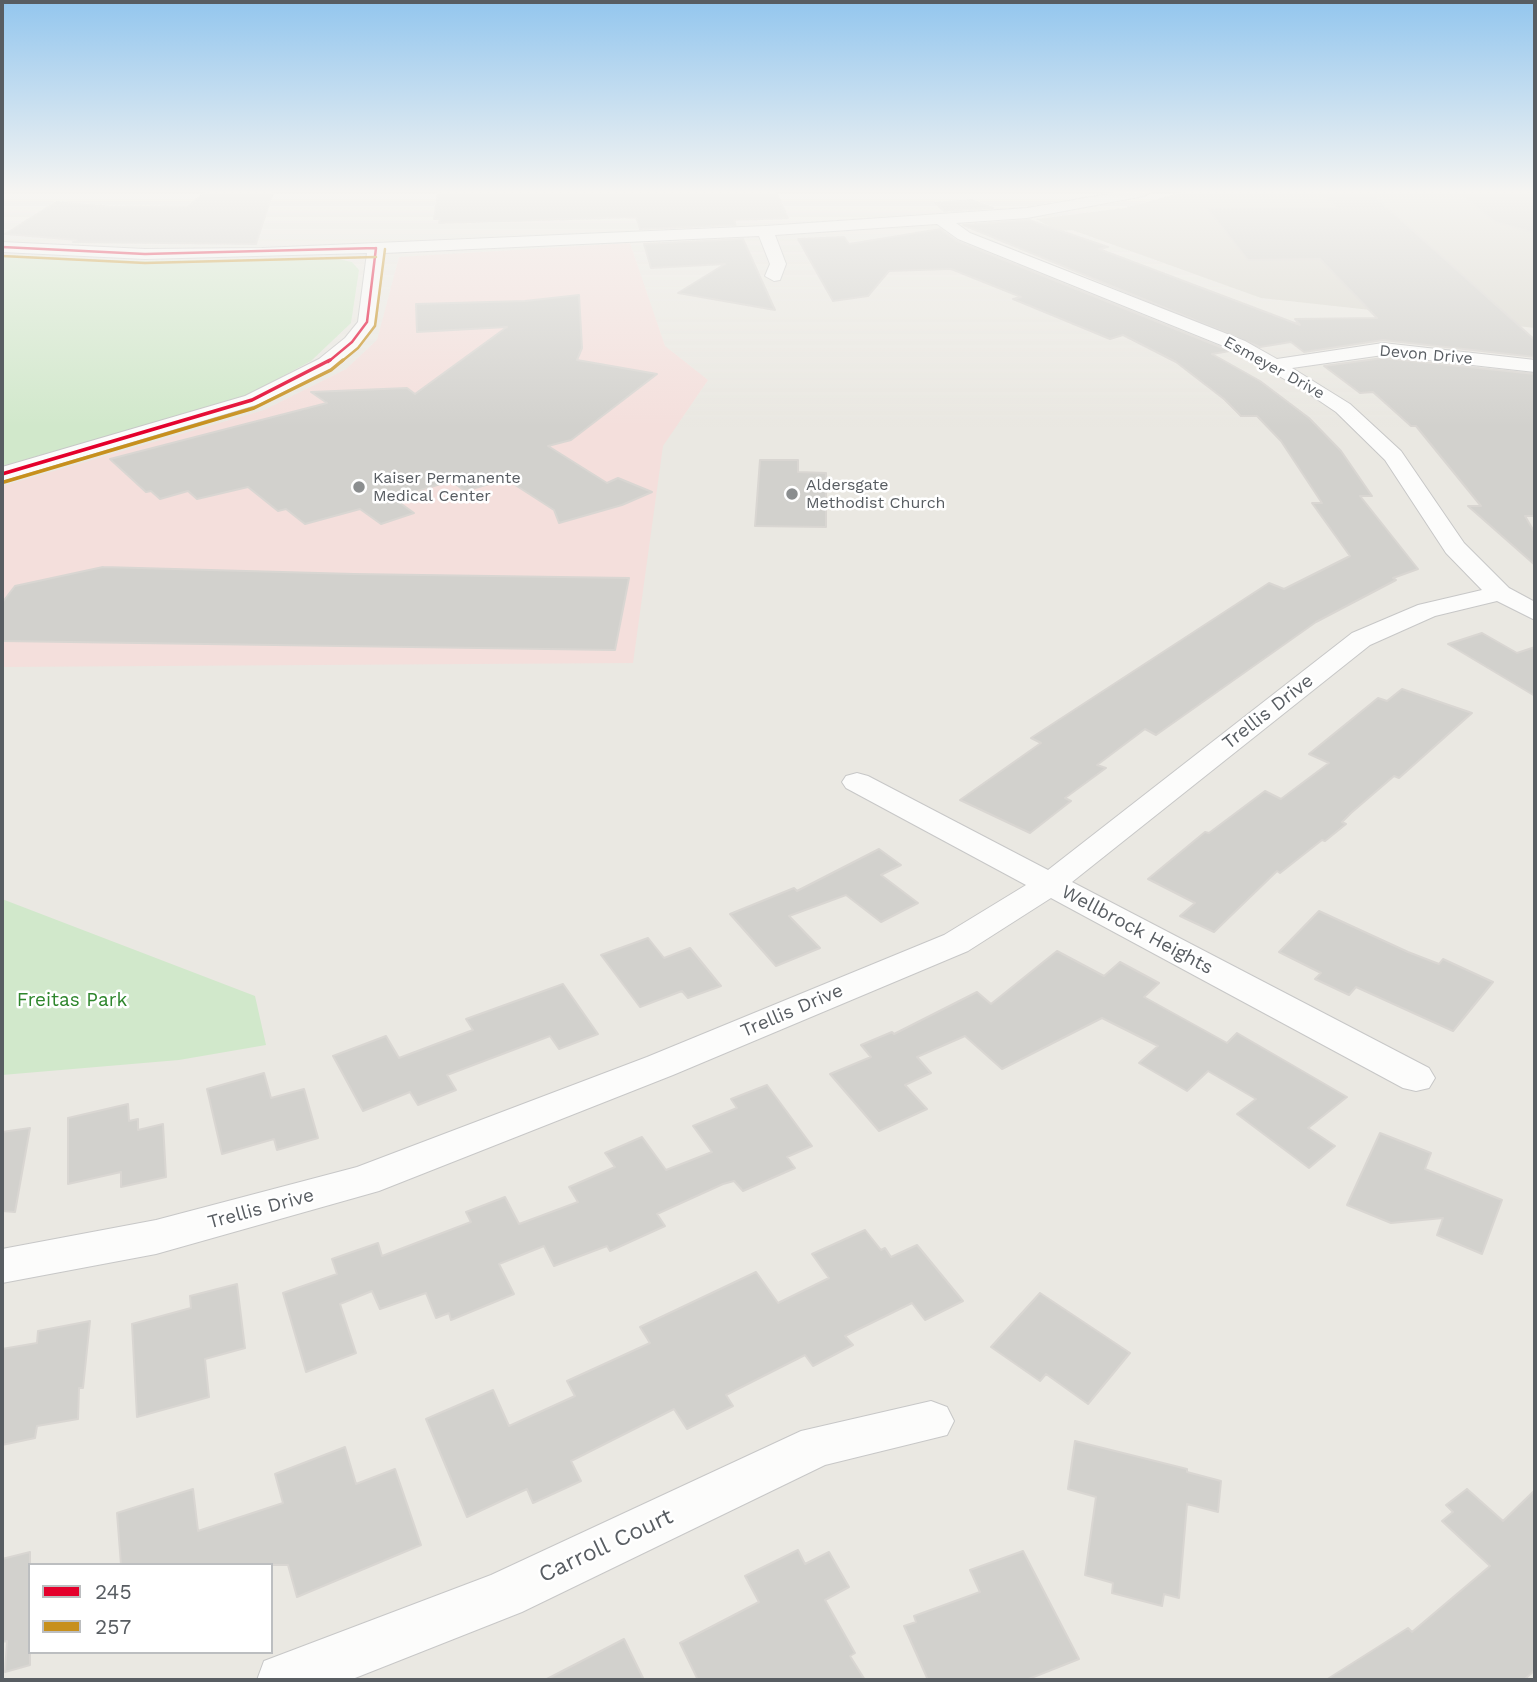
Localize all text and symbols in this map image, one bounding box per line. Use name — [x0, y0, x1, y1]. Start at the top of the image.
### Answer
street label: Esmeyer Drive — [1220, 332, 1328, 404]
street label: Devon Drive — [1379, 341, 1473, 369]
place label: Kaiser Permanente Medical Center — [373, 468, 521, 506]
place label: Aldersgate Methodist Church — [806, 475, 946, 513]
marker: Kaiser Permanente Medical Center — [351, 479, 367, 495]
marker: Aldersgate Methodist Church — [784, 486, 800, 502]
street label: Trellis Drive — [1218, 669, 1318, 755]
street label: Wellbrock Heights — [1057, 880, 1217, 980]
street label: Trellis Drive — [737, 979, 847, 1043]
park label: Freitas Park — [17, 989, 127, 1011]
street label: Trellis Drive — [205, 1184, 317, 1234]
street label: Carroll Court — [534, 1503, 678, 1589]
legend — [28, 1563, 273, 1654]
text: 245 — [95, 1579, 132, 1604]
text: 257 — [95, 1614, 131, 1639]

